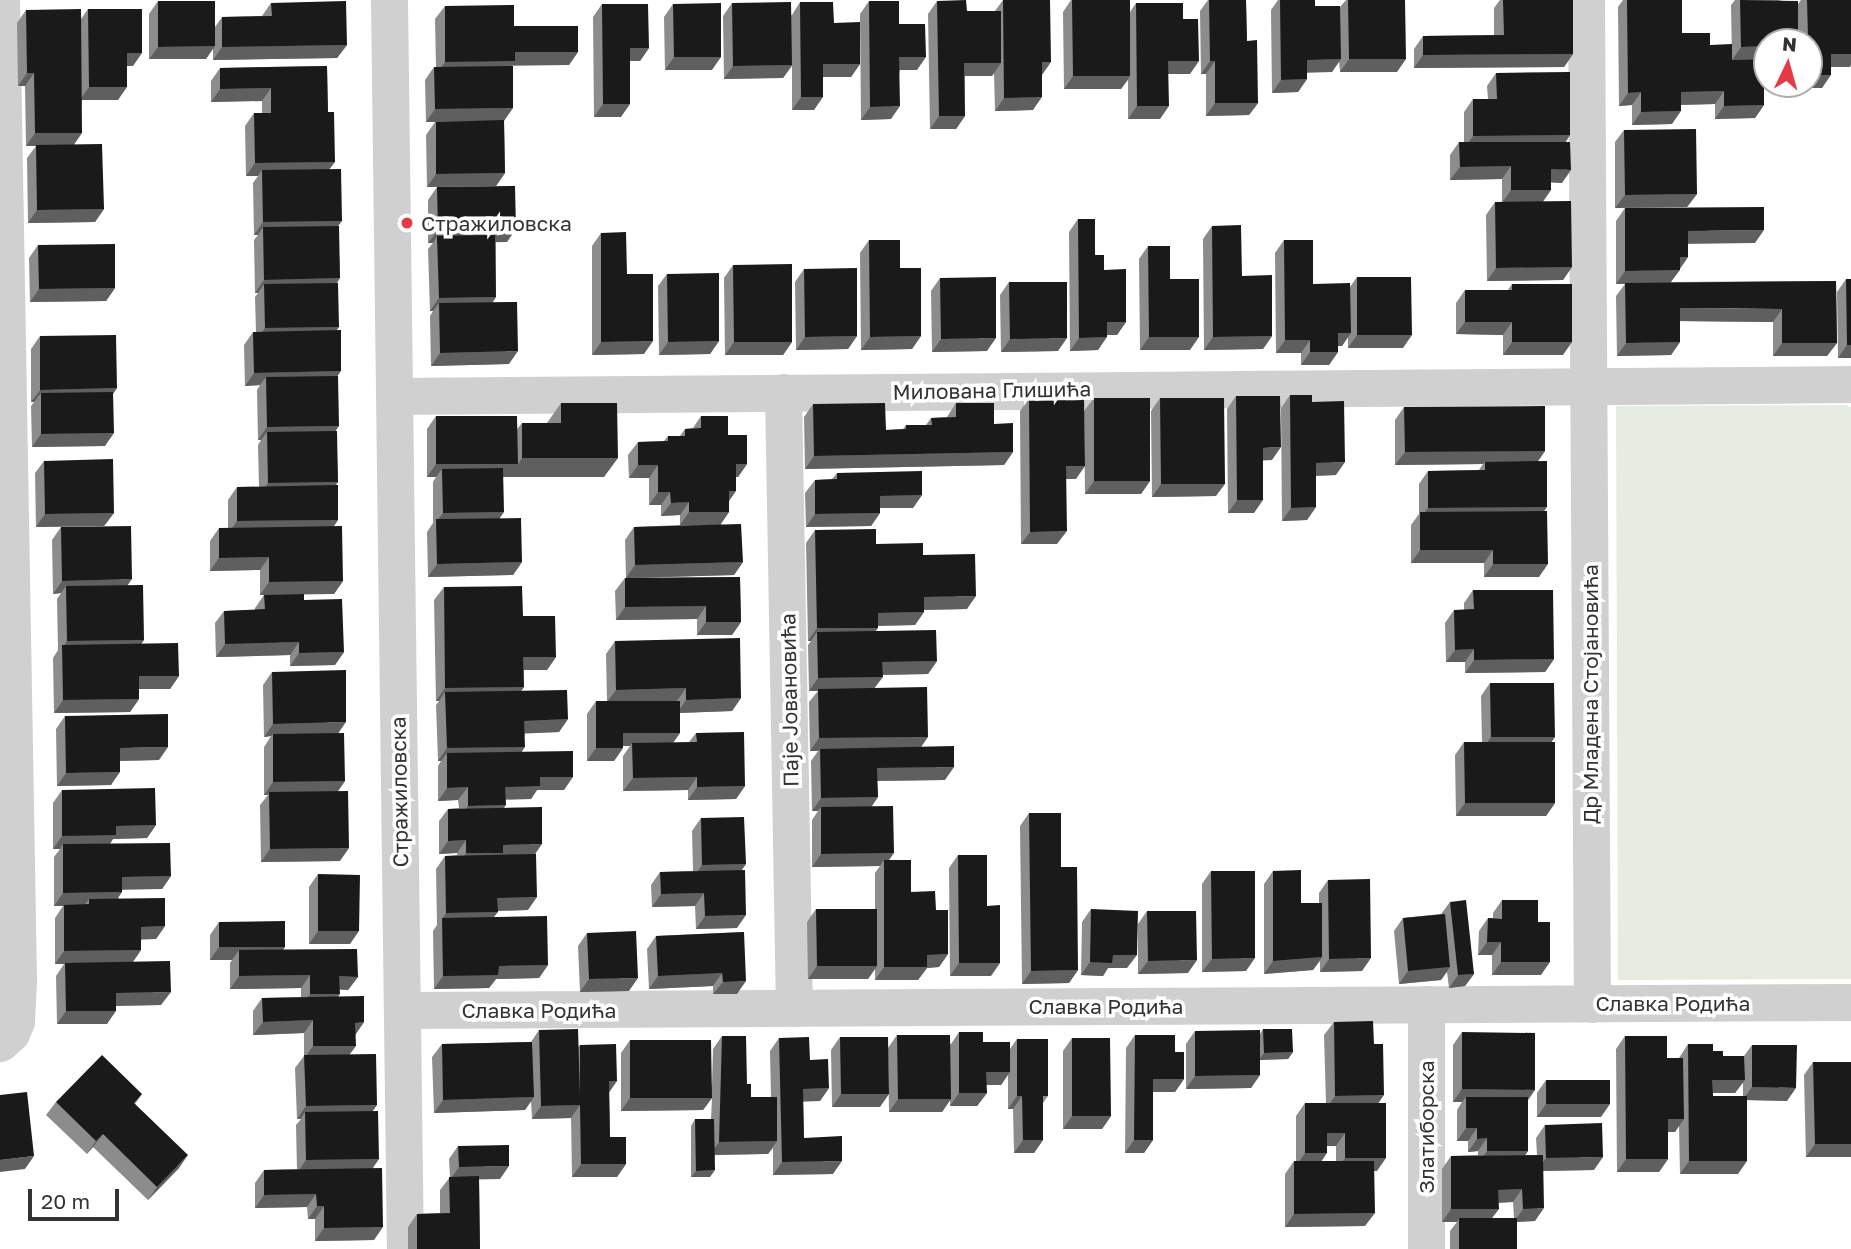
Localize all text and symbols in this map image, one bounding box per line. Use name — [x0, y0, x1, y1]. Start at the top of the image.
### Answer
north arrow — [1753, 28, 1823, 98]
text: N — [1781, 31, 1798, 56]
place label: Стражиловска — [421, 210, 572, 236]
marker: Стражиловска — [399, 215, 415, 231]
street label: Милована Глишића — [892, 376, 1092, 404]
street label: Др Младена Стојановића — [1577, 564, 1603, 824]
street label: Паје Јовановића — [775, 613, 803, 787]
street label: Стражиловска — [385, 716, 413, 868]
street label: Славка Родића — [1596, 990, 1750, 1016]
street label: Славка Родића — [1029, 993, 1183, 1019]
street label: Славка Родића — [462, 997, 616, 1023]
street label: Златиборска — [1413, 1060, 1439, 1194]
scale bar — [32, 1176, 122, 1220]
text: 20 m — [41, 1188, 90, 1214]

